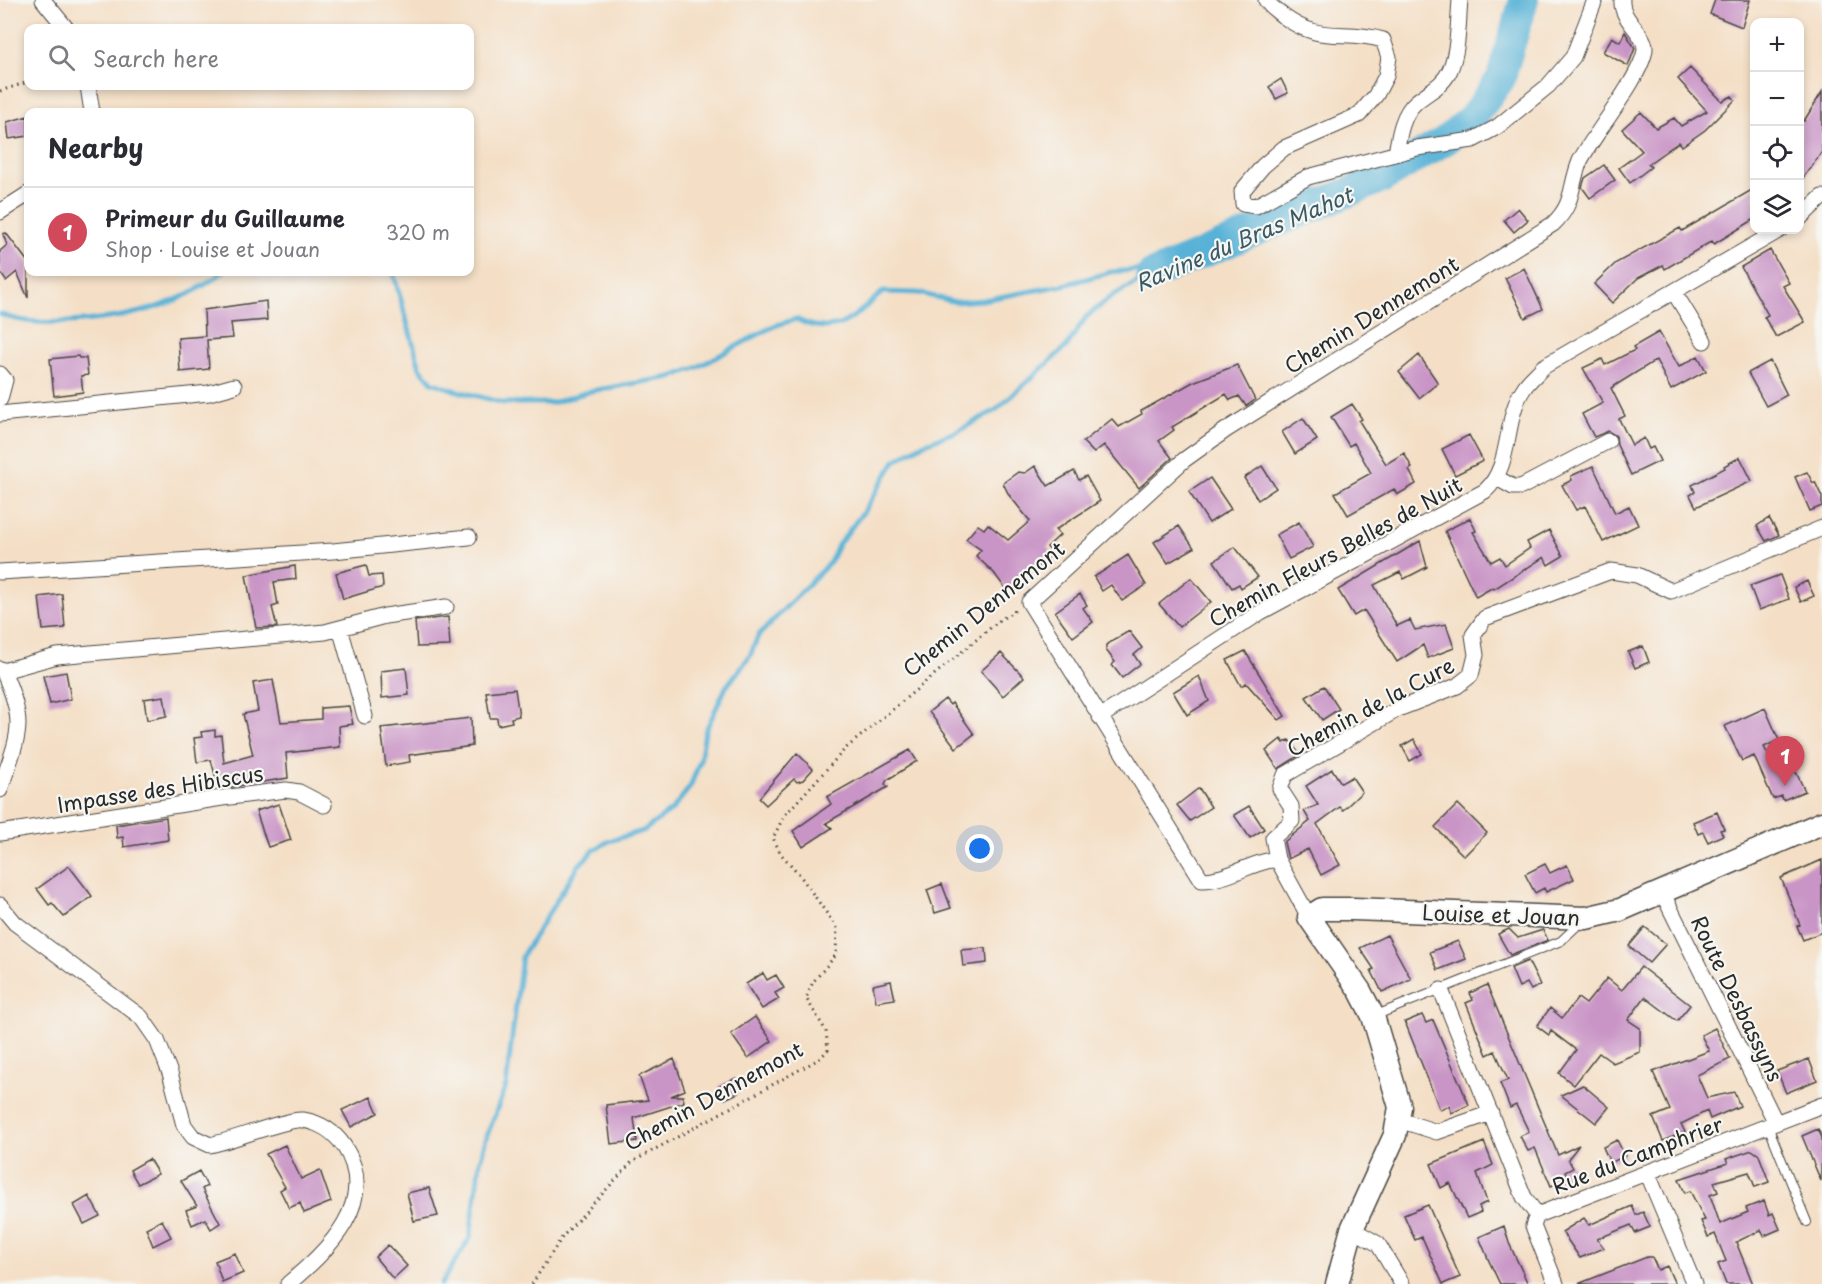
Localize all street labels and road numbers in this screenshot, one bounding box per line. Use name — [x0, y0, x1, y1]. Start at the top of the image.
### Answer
street label: Chemin Dennemont — [1277, 247, 1465, 381]
street label: Chemin Fleurs Belles de Nuit — [1202, 468, 1468, 634]
street label: Chemin Dennemont — [895, 532, 1071, 684]
street label: Chemin de la Cure — [1281, 648, 1459, 764]
street label: Impasse des Hibiscus — [55, 756, 265, 820]
street label: Louise et Jouan — [1422, 895, 1580, 933]
street label: Route Desbassyns — [1684, 909, 1792, 1087]
street label: Chemin Dennemont — [618, 1032, 808, 1158]
street label: Rue du Camphrier — [1547, 1107, 1727, 1201]

